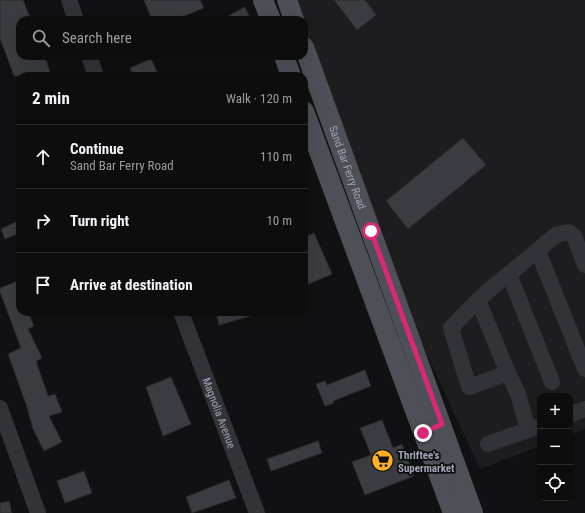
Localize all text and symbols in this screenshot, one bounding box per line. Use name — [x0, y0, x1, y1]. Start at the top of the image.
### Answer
search box — [16, 16, 308, 60]
icon: search — [30, 27, 52, 49]
text: Search here — [62, 29, 132, 47]
text: 2 min — [32, 88, 70, 108]
text: Walk · 120 m — [226, 91, 292, 106]
street label: Sand Bar Ferry Road — [327, 124, 369, 211]
text: Continue — [70, 140, 124, 158]
icon: ahead — [32, 146, 54, 168]
text: 110 m — [260, 149, 292, 164]
text: Sand Bar Ferry Road — [70, 158, 174, 173]
icon: right — [32, 210, 54, 232]
text: Turn right — [70, 212, 129, 230]
text: 10 m — [266, 213, 292, 228]
route start — [362, 222, 380, 240]
icon: arrive — [32, 274, 54, 296]
text: Arrive at destination — [70, 276, 193, 294]
street label: Magnolia Avenue — [200, 376, 238, 450]
map controls — [537, 393, 573, 501]
button: + — [537, 393, 573, 429]
route end — [414, 424, 432, 442]
button: − — [537, 429, 573, 465]
supermarket icon: Thriftee's Supermarket — [369, 448, 395, 474]
place label: Thriftee's Supermarket — [398, 449, 455, 475]
button: locate — [537, 465, 573, 501]

